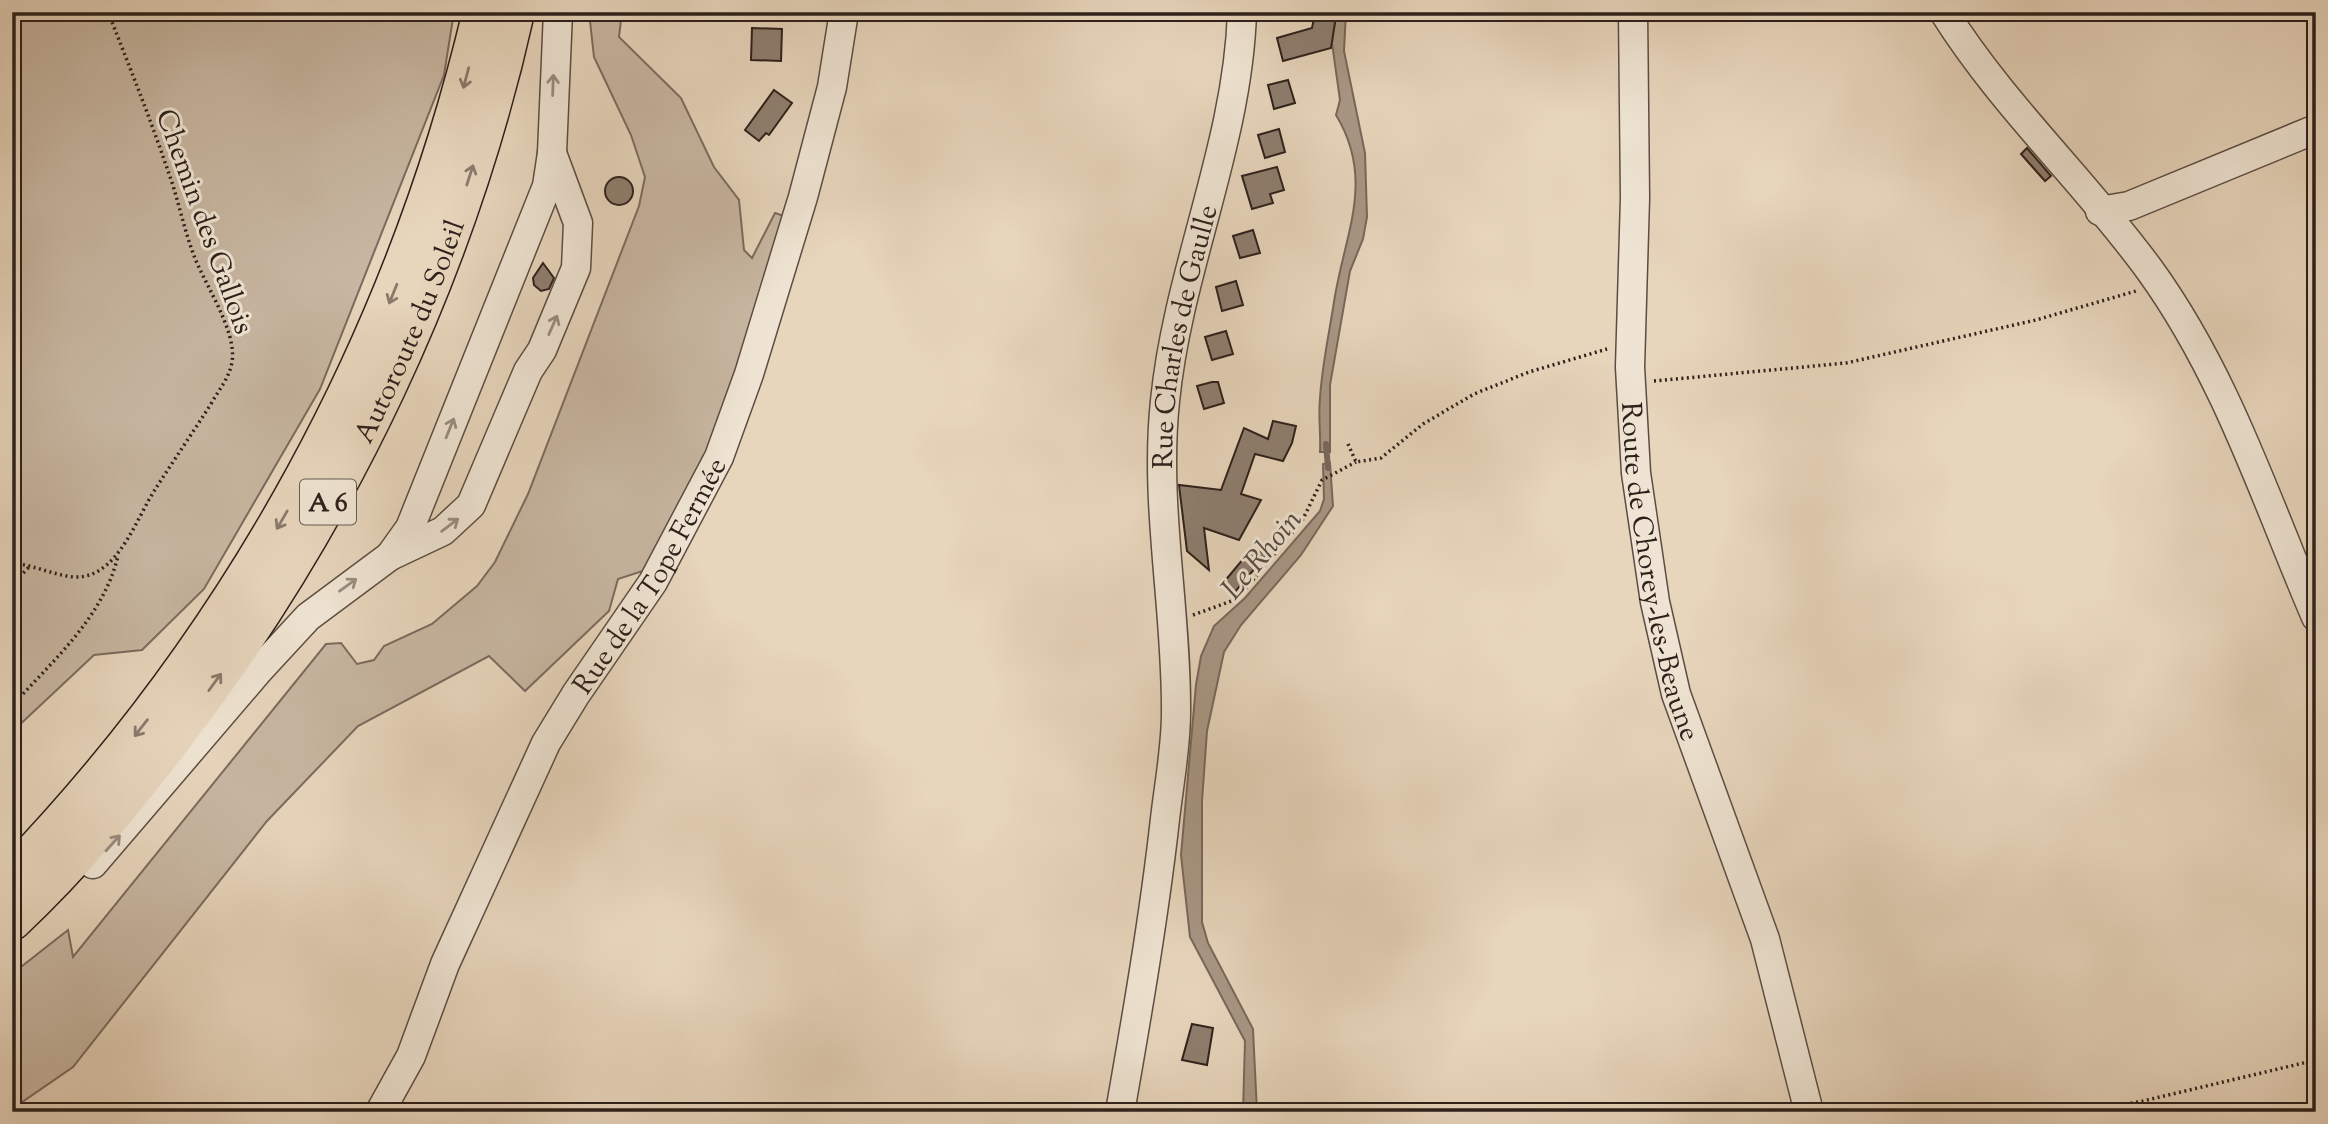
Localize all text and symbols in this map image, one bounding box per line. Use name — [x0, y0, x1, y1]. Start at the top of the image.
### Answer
one-way arrow — [459, 67, 472, 89]
one-way arrow — [547, 74, 560, 97]
street label: Chemin des Gallois — [144, 104, 262, 340]
one-way arrow — [465, 164, 478, 186]
street label: Rue Charles de Gaulle — [1145, 201, 1230, 469]
street label: Autoroute du Soleil — [345, 215, 477, 451]
one-way arrow — [386, 282, 399, 304]
one-way arrow — [547, 315, 560, 336]
street label: Route de Chorey-les-Beaune — [1609, 401, 1708, 747]
one-way arrow — [445, 418, 458, 440]
street label: Rue de la Tope Fermée — [564, 451, 738, 703]
road number: A 6 — [300, 480, 356, 524]
water label: Le Rhoin — [1212, 501, 1314, 610]
one-way arrow — [274, 509, 288, 529]
one-way arrow — [441, 518, 459, 533]
one-way arrow — [338, 578, 357, 592]
one-way arrow — [207, 673, 222, 692]
one-way arrow — [133, 719, 148, 737]
one-way arrow — [105, 834, 121, 852]

